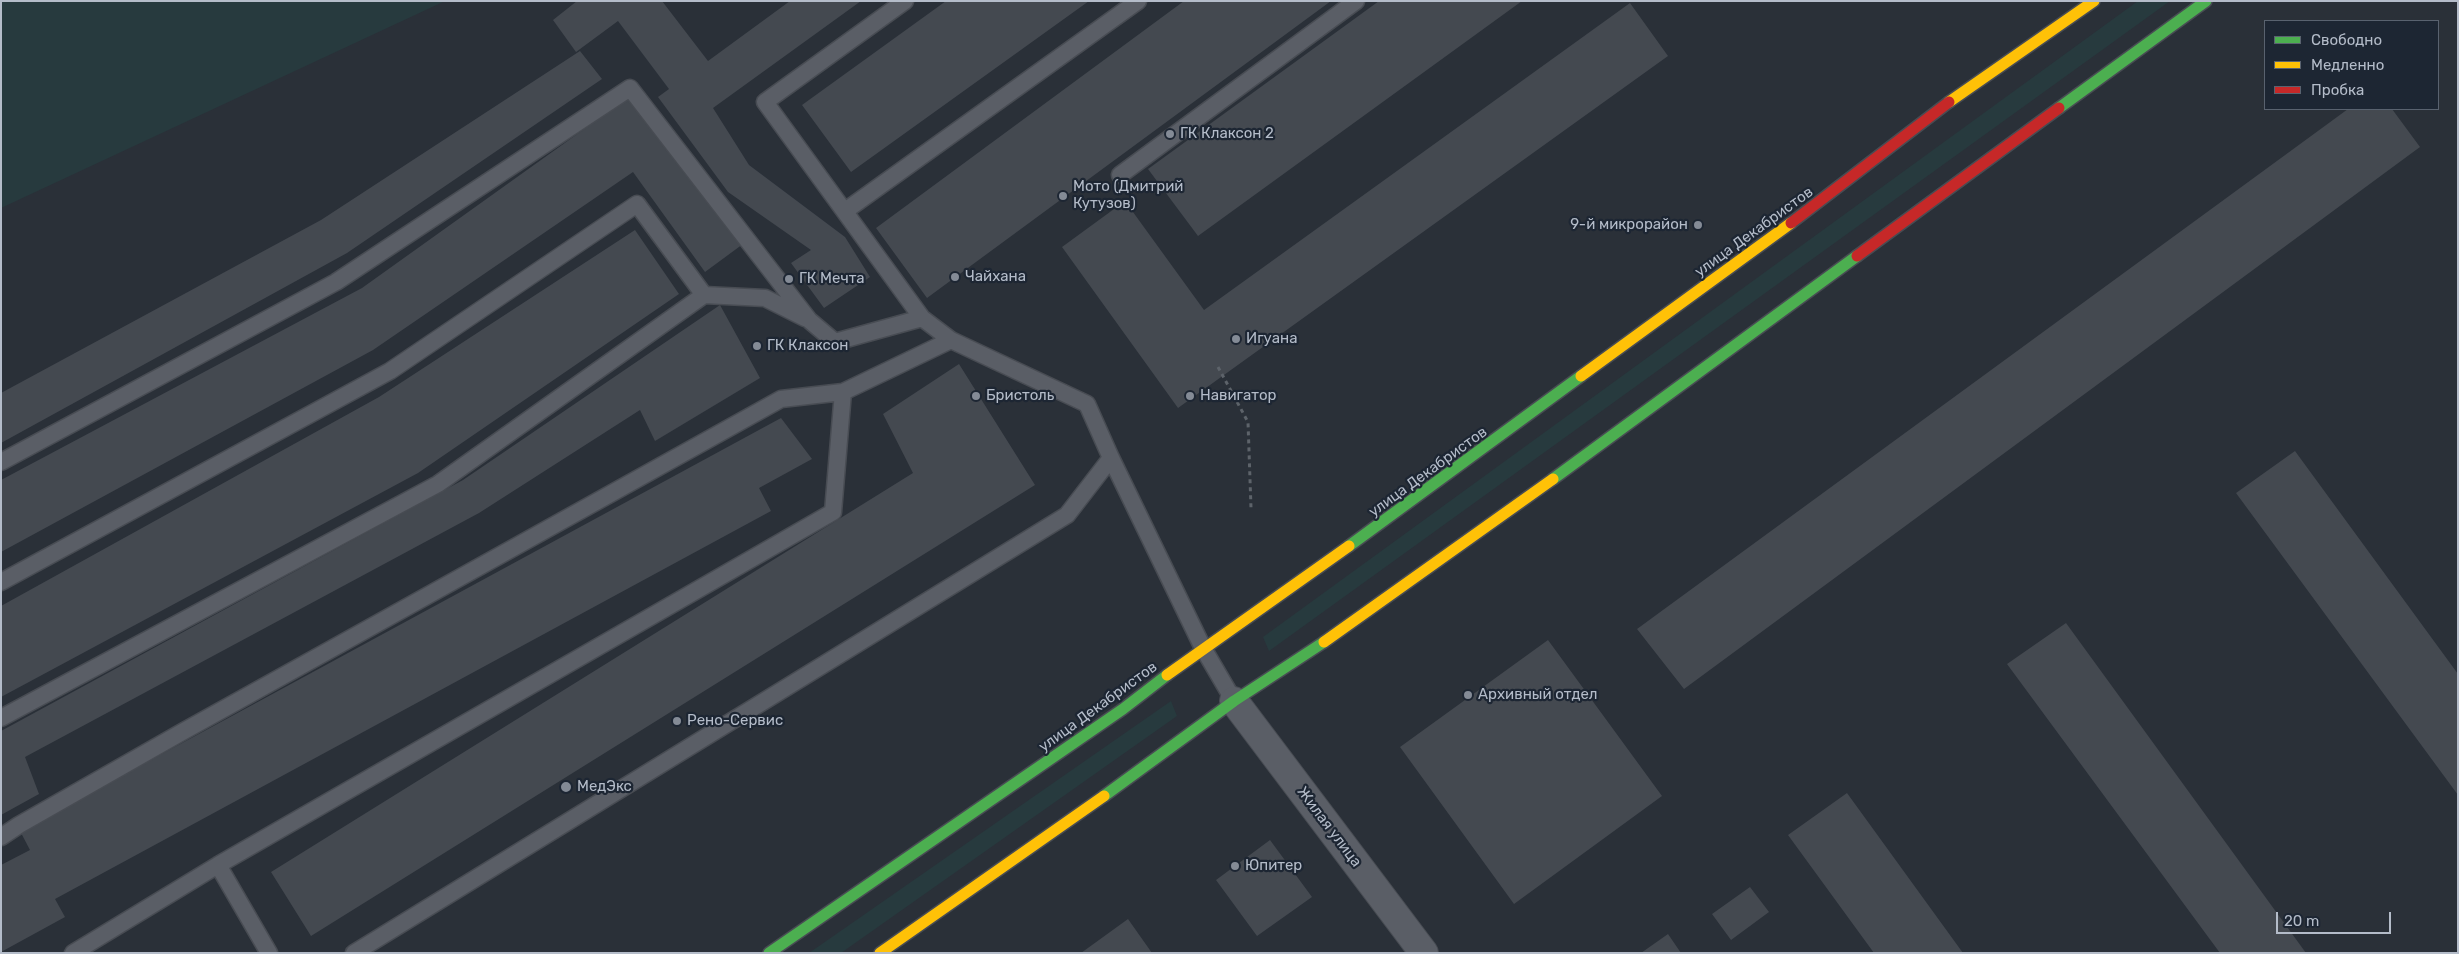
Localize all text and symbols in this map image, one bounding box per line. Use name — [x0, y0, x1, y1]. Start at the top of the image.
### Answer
legend — [2264, 20, 2439, 110]
text: Свободно — [2311, 31, 2382, 49]
text: Медленно — [2311, 56, 2384, 74]
text: Пробка — [2311, 81, 2364, 99]
place label: ГК Клаксон 2 — [1180, 125, 1274, 143]
marker: ГК Клаксон 2 — [1164, 128, 1176, 140]
place label: Мото (Дмитрий Кутузов) — [1073, 178, 1183, 213]
street label: улица Декабристов — [1691, 183, 1817, 281]
marker: Мото (Дмитрий Кутузов) — [1057, 190, 1069, 202]
place label: 9-й микрорайон — [1570, 216, 1688, 234]
marker: 9-й микрорайон — [1692, 219, 1704, 231]
place label: Чайхана — [965, 268, 1026, 286]
place label: ГК Мечта — [799, 270, 865, 288]
marker: Чайхана — [949, 271, 961, 283]
marker: ГК Мечта — [783, 273, 795, 285]
place label: Игуана — [1246, 330, 1297, 348]
marker: Игуана — [1230, 333, 1242, 345]
place label: ГК Клаксон — [767, 337, 848, 355]
marker: ГК Клаксон — [751, 340, 763, 352]
place label: Бристоль — [986, 387, 1054, 405]
place label: Навигатор — [1200, 387, 1276, 405]
marker: Бристоль — [970, 390, 982, 402]
marker: Навигатор — [1184, 390, 1196, 402]
street label: улица Декабристов — [1365, 423, 1491, 521]
street label: улица Декабристов — [1035, 658, 1161, 756]
place label: Архивный отдел — [1478, 686, 1598, 704]
marker: Архивный отдел — [1462, 689, 1474, 701]
place label: Рено-Сервис — [687, 712, 783, 730]
marker: Рено-Сервис — [671, 715, 683, 727]
place label: МедЭкс — [577, 778, 632, 796]
marker: МедЭкс — [559, 780, 573, 794]
street label: Жилая улица — [1293, 783, 1365, 871]
place label: Юпитер — [1245, 857, 1302, 875]
marker: Юпитер — [1229, 860, 1241, 872]
scale bar — [2279, 902, 2394, 934]
text: 20 m — [2284, 912, 2319, 930]

